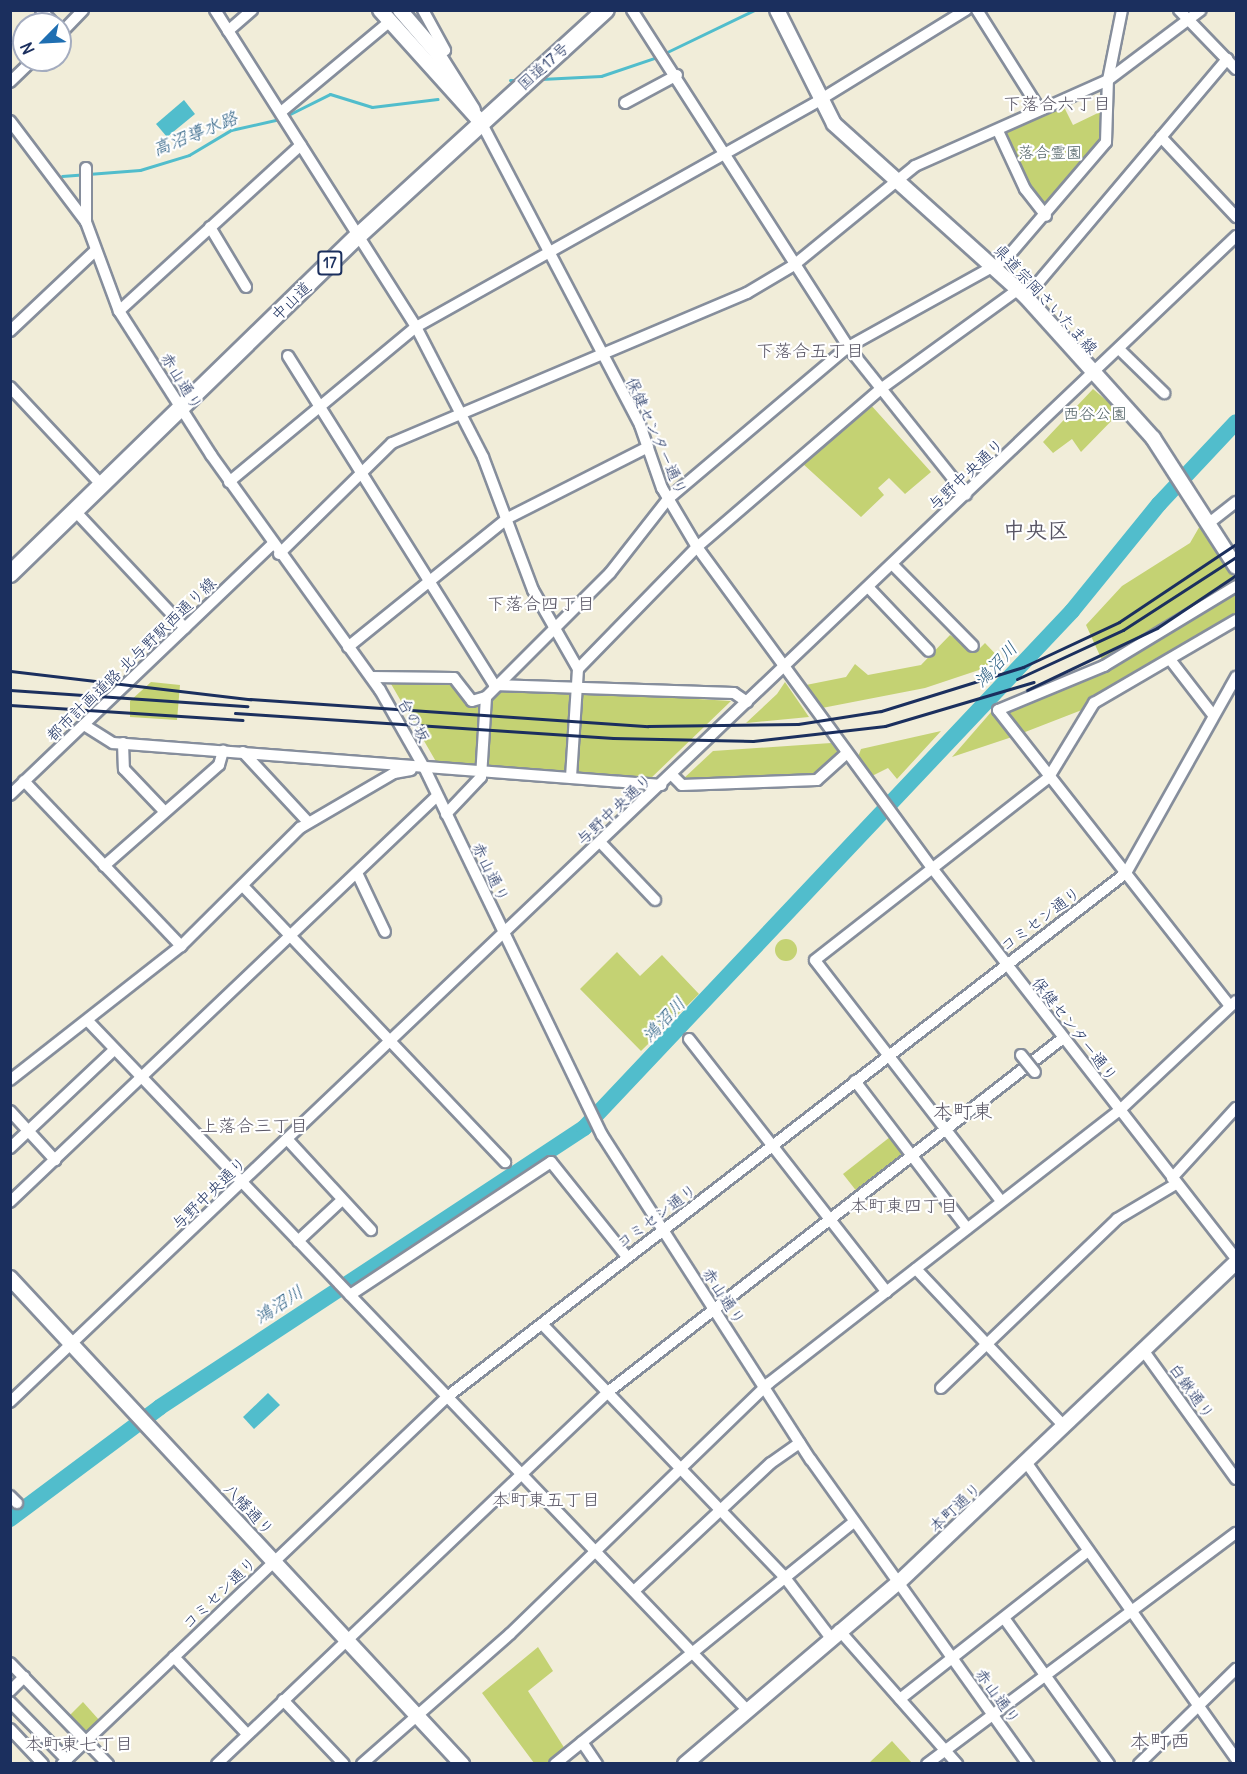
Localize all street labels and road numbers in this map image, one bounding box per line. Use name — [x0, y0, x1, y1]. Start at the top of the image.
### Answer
street label: 国道17号 — [513, 38, 573, 94]
street label: 県道宗岡さいたま線 — [990, 240, 1102, 358]
road number: 17 — [316, 251, 344, 275]
street label: 中山道 — [267, 277, 315, 325]
street label: 赤山通り — [157, 349, 207, 413]
street label: 保健センター通り — [622, 374, 692, 498]
street label: 与野中央通り — [924, 434, 1008, 514]
street label: 都市計画道路 北与野駅西通り線 — [42, 573, 220, 745]
street label: 台の坂 — [394, 694, 434, 746]
street label: 与野中央通り — [572, 769, 656, 849]
street label: 赤山通り — [468, 839, 514, 905]
street label: コミセン通り — [996, 882, 1084, 956]
street label: 保健センター通り — [1028, 973, 1122, 1085]
street label: 与野中央通り — [168, 1153, 250, 1233]
street label: コミセン通り — [612, 1179, 700, 1253]
street label: 赤山通り — [699, 1264, 749, 1328]
street label: 白鍬通り — [1165, 1359, 1219, 1423]
street label: 本町通り — [925, 1478, 985, 1536]
street label: 八幡通り — [220, 1479, 278, 1539]
street label: コミセン通り — [178, 1553, 260, 1633]
street label: 赤山通り — [971, 1664, 1025, 1728]

